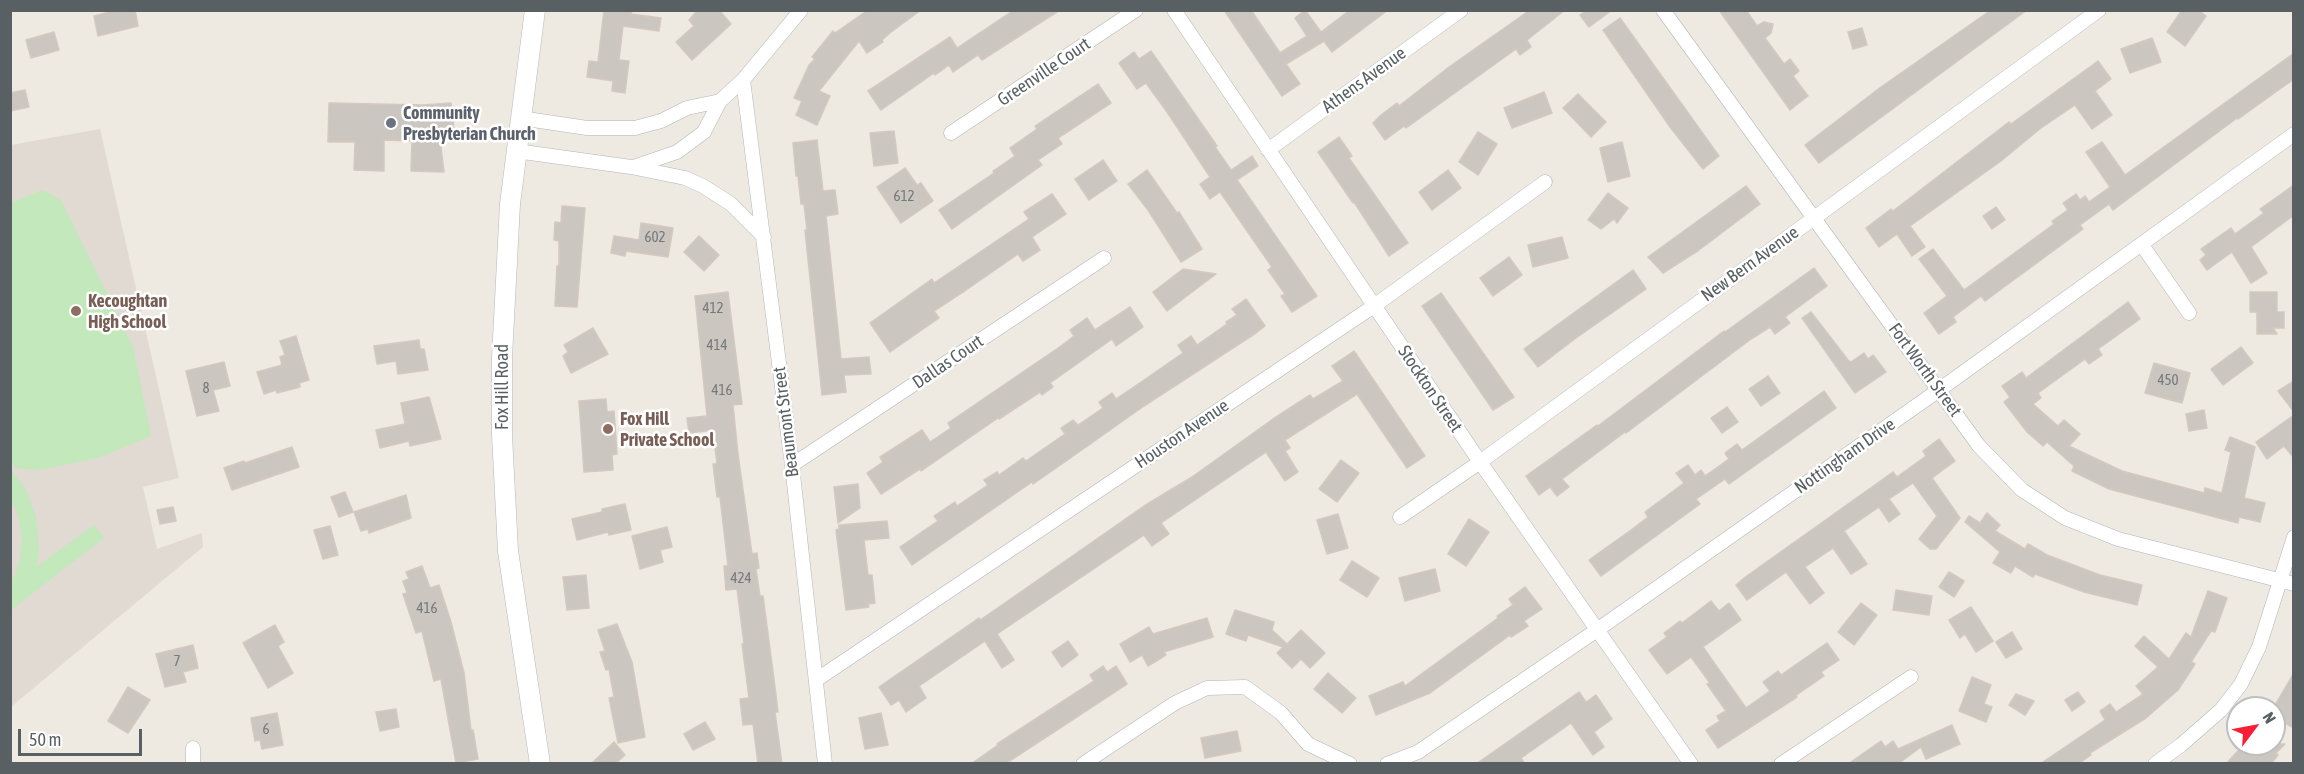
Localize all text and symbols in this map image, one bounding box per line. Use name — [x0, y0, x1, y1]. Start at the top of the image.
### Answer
street label: Greenville Court — [994, 33, 1094, 111]
street label: Athens Avenue — [1318, 42, 1410, 118]
place label: Community Presbyterian Church — [403, 102, 536, 144]
marker: Community Presbyterian Church — [384, 116, 398, 130]
house number: 612 — [893, 187, 915, 205]
street label: New Bern Avenue — [1697, 222, 1803, 306]
house number: 602 — [644, 228, 666, 246]
place label: Kecoughtan High School — [88, 290, 167, 332]
house number: 412 — [702, 299, 724, 317]
marker: Kecoughtan High School — [69, 304, 83, 318]
street label: Fort Worth Street — [1884, 319, 1966, 421]
street label: Dallas Court — [908, 330, 988, 394]
house number: 414 — [706, 336, 728, 354]
street label: Stockton Street — [1393, 342, 1467, 436]
street label: Fox Hill Road — [491, 344, 513, 430]
street label: Beaumont Street — [769, 366, 803, 478]
house number: 450 — [2157, 371, 2179, 389]
house number: 8 — [202, 379, 210, 397]
house number: 416 — [711, 381, 733, 399]
street label: Houston Avenue — [1131, 395, 1233, 473]
place label: Fox Hill Private School — [620, 408, 714, 450]
street label: Nottingham Drive — [1791, 413, 1899, 499]
marker: Fox Hill Private School — [601, 422, 615, 436]
house number: 424 — [730, 569, 752, 587]
house number: 416 — [416, 599, 438, 617]
house number: 7 — [173, 652, 181, 670]
north arrow — [2226, 696, 2286, 756]
text: N — [2259, 709, 2280, 726]
scale bar — [21, 717, 146, 755]
house number: 6 — [262, 720, 270, 738]
text: 50 m — [29, 729, 61, 750]

